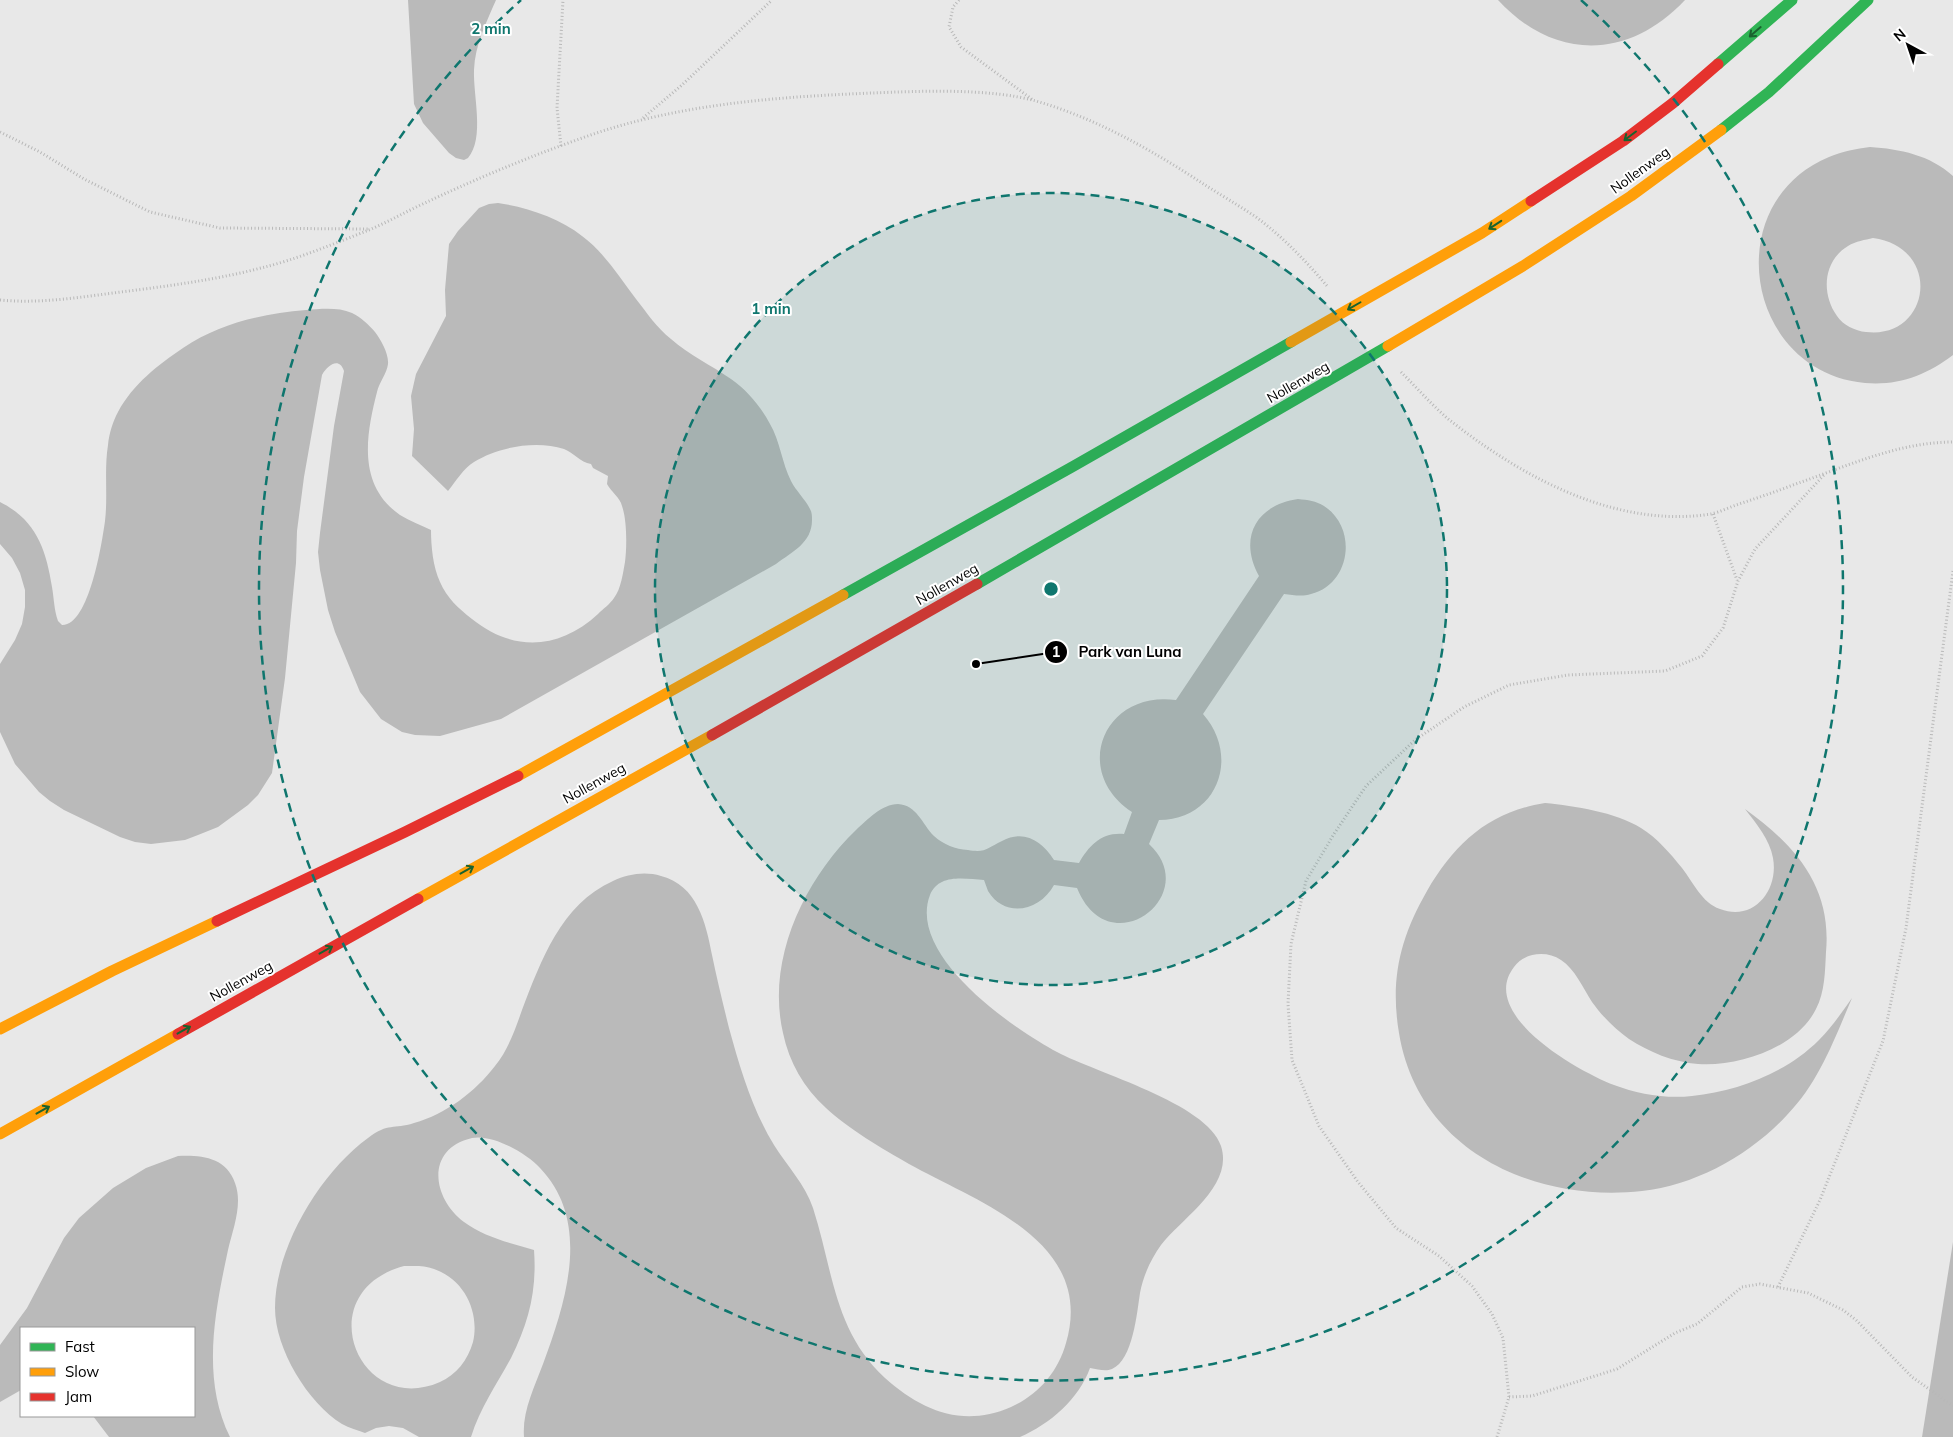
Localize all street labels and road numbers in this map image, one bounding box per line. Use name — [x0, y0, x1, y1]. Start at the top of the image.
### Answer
street label: Nollenweg — [1607, 142, 1673, 198]
street label: Nollenweg — [1264, 357, 1332, 407]
street label: Nollenweg — [913, 559, 981, 609]
street label: Nollenweg — [559, 758, 629, 808]
street label: Nollenweg — [206, 956, 276, 1006]

